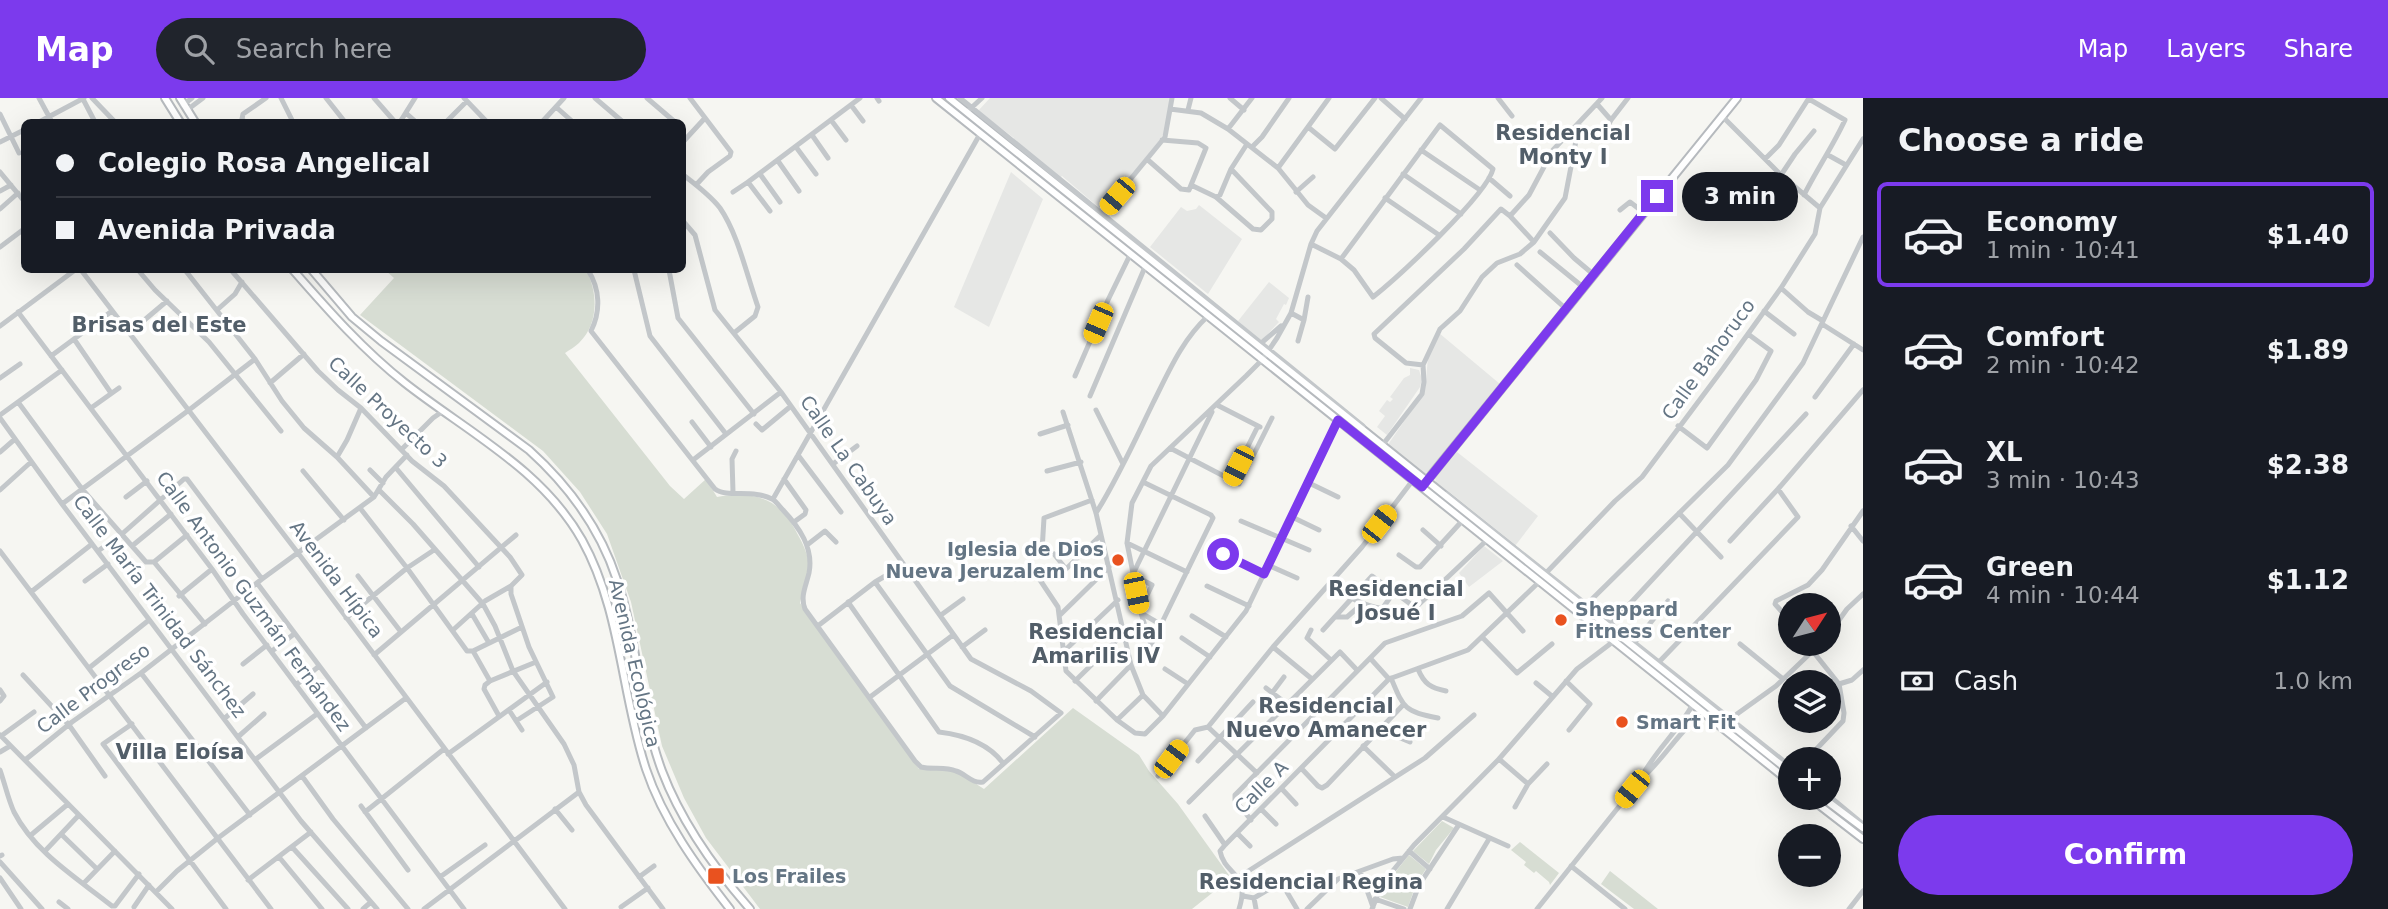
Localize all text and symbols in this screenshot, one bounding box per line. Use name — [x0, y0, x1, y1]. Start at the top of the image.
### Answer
search box — [156, 18, 646, 81]
text: Map — [35, 30, 114, 69]
icon: search — [180, 30, 218, 68]
text: Search here — [236, 34, 392, 64]
text: Map — [2078, 35, 2128, 63]
text: Layers — [2166, 35, 2246, 63]
text: Share — [2284, 35, 2353, 63]
district label: Residencial Monty I — [1495, 121, 1631, 169]
text: Choose a ride — [1898, 121, 2144, 159]
text: Colegio Rosa Angelical — [98, 148, 430, 178]
callout: 3 min — [1682, 172, 1797, 220]
car — [1096, 173, 1139, 219]
route end — [1641, 180, 1673, 212]
text: 3 min — [1704, 183, 1776, 209]
icon: car — [1902, 203, 1965, 266]
text: Economy — [1986, 207, 2117, 237]
text: Avenida Privada — [98, 215, 336, 245]
text: $1.40 — [2267, 220, 2349, 250]
text: 1 min · 10:41 — [1986, 237, 2140, 263]
street label: Calle Bahoruco — [1657, 295, 1759, 423]
car — [1081, 300, 1116, 346]
district label: Brisas del Este — [72, 313, 246, 337]
icon: car — [1902, 318, 1965, 381]
text: Comfort — [1986, 322, 2104, 352]
text: $1.89 — [2267, 335, 2349, 365]
street label: Calle Proyecto 3 — [324, 351, 452, 473]
text: 2 min · 10:42 — [1986, 352, 2140, 378]
street label: Calle La Cabuya — [796, 391, 902, 529]
icon: car — [1902, 433, 1965, 496]
text: XL — [1986, 437, 2023, 467]
car — [1220, 443, 1257, 489]
text: $2.38 — [2267, 450, 2349, 480]
street label: Calle Antonio Guzmán Fernández — [152, 467, 356, 735]
text: 3 min · 10:43 — [1986, 467, 2140, 493]
street label: Calle María Trinidad Sánchez — [69, 490, 251, 722]
car — [1358, 501, 1401, 547]
street label: Avenida Hípica — [286, 516, 388, 642]
place label: Iglesia de Dios Nueva Jeruzalem Inc — [885, 538, 1104, 582]
route start — [1207, 538, 1239, 570]
icon: car — [1902, 548, 1965, 611]
marker: Iglesia de Dios Nueva Jeruzalem Inc — [1110, 552, 1126, 568]
text: Green — [1986, 552, 2074, 582]
text: $1.12 — [2267, 565, 2349, 595]
car — [1122, 570, 1151, 616]
street label: Avenida Ecológica — [605, 577, 665, 749]
district label: Residencial Josué I — [1328, 577, 1464, 625]
text: 4 min · 10:44 — [1986, 582, 2140, 608]
north arrow — [1778, 593, 1841, 656]
map controls — [1778, 593, 1841, 887]
place label: Sheppard Fitness Center — [1575, 598, 1732, 642]
marker: Sheppard Fitness Center — [1553, 612, 1569, 628]
district label: Residencial Amarilis IV — [1028, 620, 1164, 668]
street label: Calle Progreso — [32, 638, 154, 738]
icon: cash — [1898, 662, 1936, 700]
text: Cash — [1954, 666, 2018, 696]
text: 1.0 km — [2273, 668, 2353, 694]
button: layers — [1778, 670, 1841, 733]
district label: Residencial Nuevo Amanecer — [1226, 694, 1427, 742]
place label: Smart Fit — [1636, 711, 1736, 733]
marker: Smart Fit — [1614, 714, 1630, 730]
car — [1150, 736, 1193, 782]
district label: Villa Eloísa — [116, 740, 244, 764]
button: + — [1778, 747, 1841, 810]
street label: Calle A — [1230, 756, 1292, 818]
car — [1611, 766, 1654, 812]
button: Confirm — [1898, 815, 2353, 895]
button: − — [1778, 824, 1841, 887]
place label: Los Frailes — [732, 865, 846, 887]
marker: Los Frailes — [706, 866, 726, 886]
district label: Residencial Regina — [1199, 870, 1423, 894]

